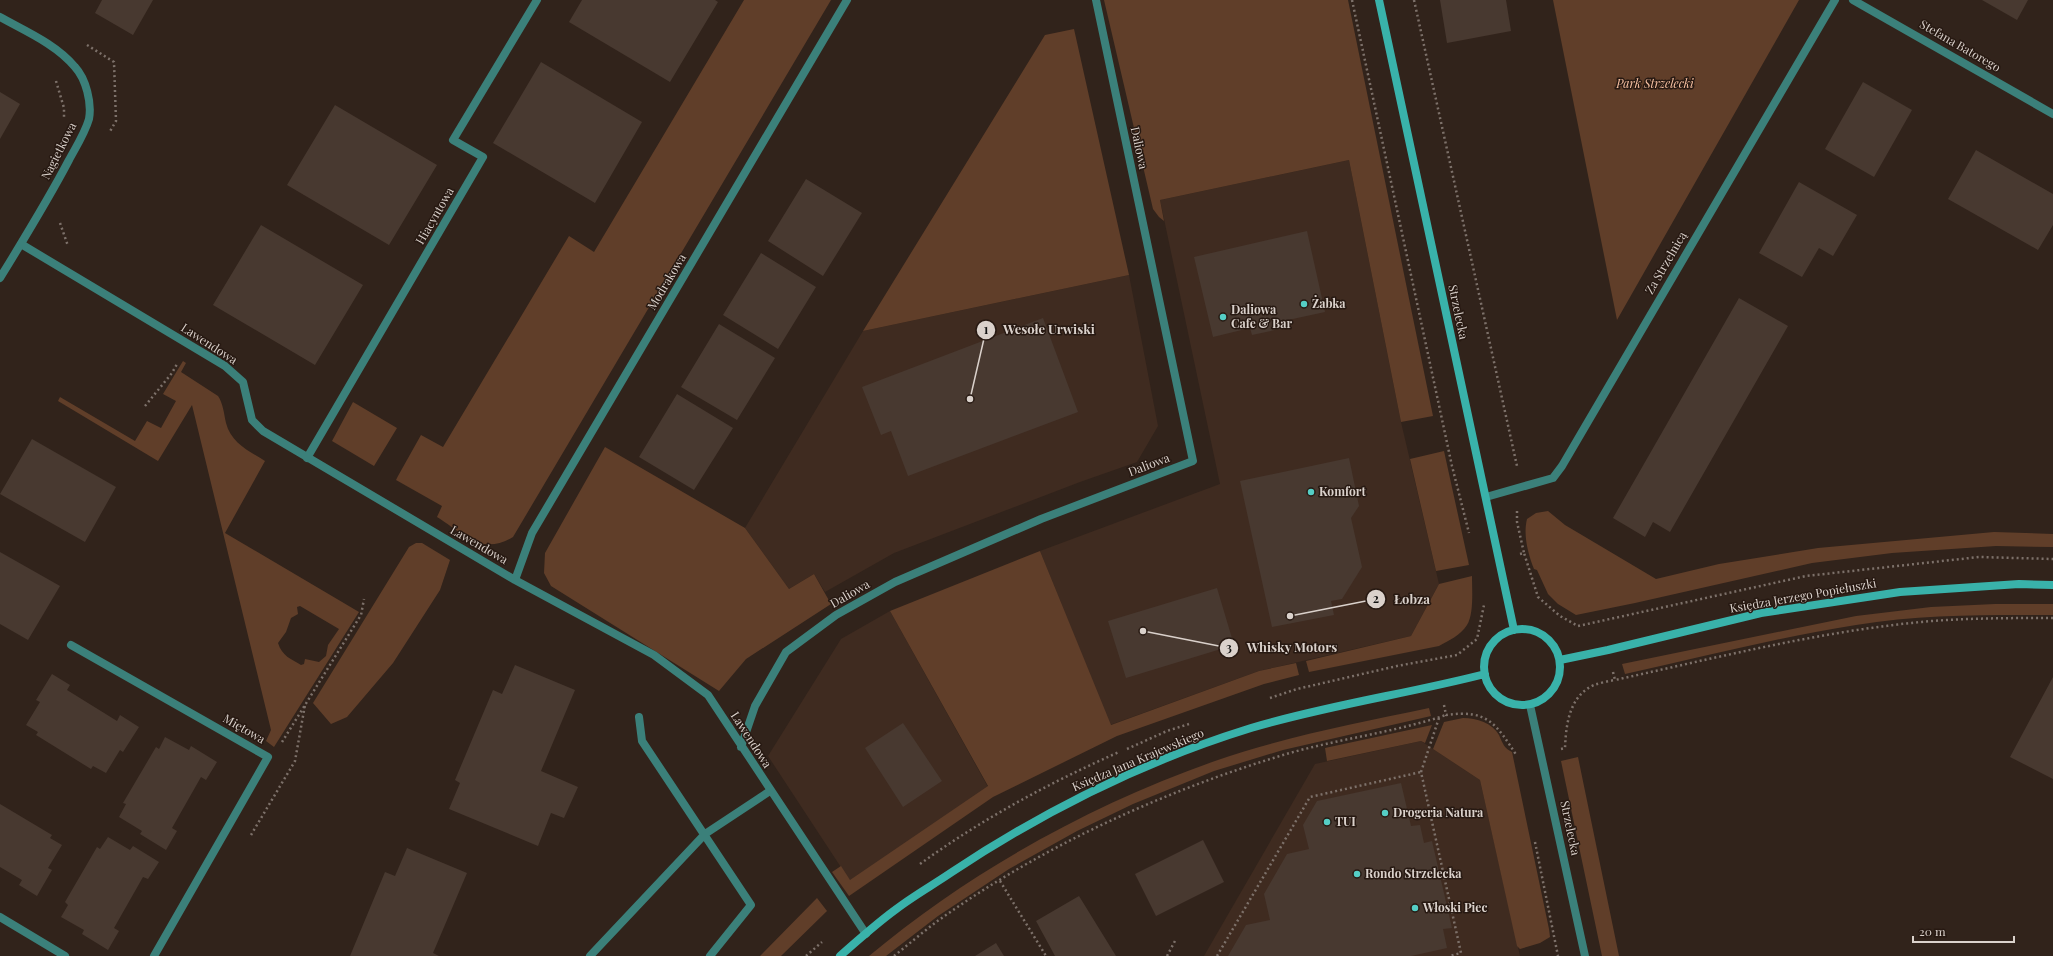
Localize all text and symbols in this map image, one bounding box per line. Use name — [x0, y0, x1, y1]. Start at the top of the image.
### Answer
street label: Stefana Batorego — [1917, 15, 2004, 75]
park label: Park Strzelecki — [1615, 75, 1694, 91]
street label: Nagietkowa — [37, 119, 79, 182]
street label: Daliowa — [1128, 125, 1152, 171]
street label: Hiacyntowa — [411, 184, 457, 247]
street label: Za Strzelnicą — [1641, 228, 1690, 297]
street label: Modrakowa — [643, 250, 689, 313]
street label: Strzelecka — [1445, 283, 1473, 341]
place label: Żabka — [1312, 295, 1346, 311]
marker: Żabka — [1299, 299, 1309, 309]
place label: Daliowa Cafe & Bar — [1231, 301, 1292, 331]
marker: Daliowa Cafe & Bar — [1218, 312, 1228, 322]
callout: Wesołe Urwiski — [976, 317, 1103, 342]
street label: Lawendowa — [178, 319, 241, 367]
text: Wesołe Urwiski — [1002, 320, 1095, 337]
text: 1 — [984, 321, 989, 337]
street label: Daliowa — [1126, 449, 1172, 479]
place label: Komfort — [1319, 483, 1366, 499]
marker: Komfort — [1306, 487, 1316, 497]
street label: Lawendowa — [448, 521, 511, 567]
street label: Księdza Jerzego Popiełuszki — [1728, 574, 1878, 616]
street label: Daliowa — [827, 575, 872, 611]
callout: Łobza — [1366, 587, 1438, 612]
text: 2 — [1373, 590, 1379, 606]
text: Łobza — [1394, 590, 1430, 607]
callout: Whisky Motors — [1219, 635, 1346, 660]
text: Whisky Motors — [1246, 638, 1337, 655]
text: 3 — [1226, 639, 1232, 655]
street label: Lawendowa — [728, 708, 776, 771]
street label: Miętowa — [221, 710, 268, 747]
street label: Księdza Jana Krajewskiego — [1069, 724, 1206, 794]
street label: Strzelecka — [1557, 799, 1585, 857]
place label: Drogeria Natura — [1393, 804, 1484, 820]
marker: Drogeria Natura — [1380, 808, 1390, 818]
place label: TUI — [1335, 813, 1356, 829]
marker: TUI — [1322, 817, 1332, 827]
place label: Rondo Strzelecka — [1365, 865, 1462, 881]
marker: Rondo Strzelecka — [1352, 869, 1362, 879]
place label: Włoski Piec — [1422, 899, 1487, 915]
marker: Włoski Piec — [1410, 903, 1420, 913]
scale bar — [1913, 918, 2014, 944]
text: 20 m — [1919, 923, 1946, 939]

